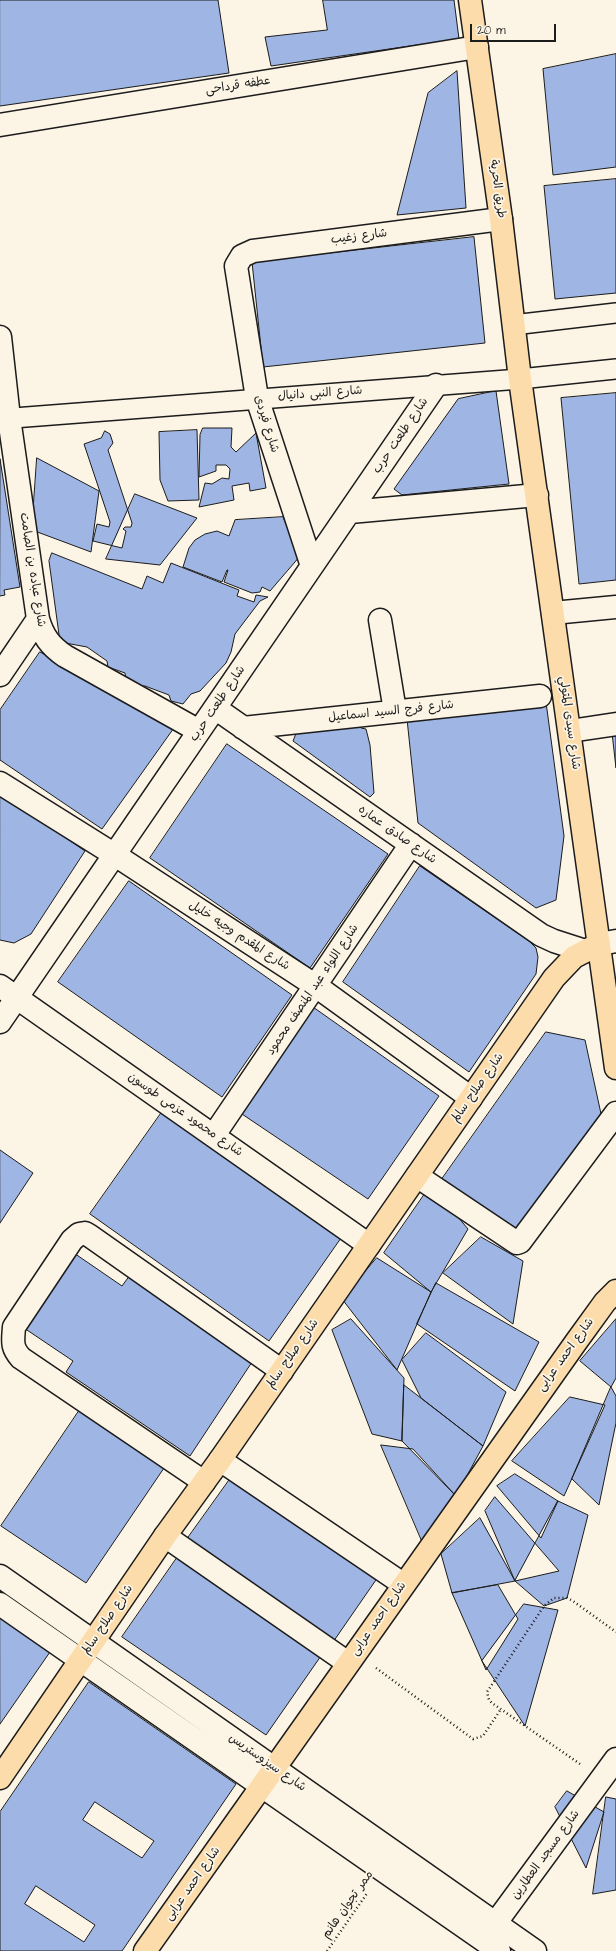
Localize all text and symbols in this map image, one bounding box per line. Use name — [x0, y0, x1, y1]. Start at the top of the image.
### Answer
scale bar — [472, 16, 558, 42]
text: 20 m — [477, 22, 506, 39]
street label: عطفه قرداحى — [205, 74, 271, 98]
street label: طريق الحرية — [486, 159, 508, 219]
street label: شارع زغيب — [330, 226, 388, 248]
street label: شارع النبى دانيال — [277, 384, 363, 404]
street label: شارع فيردى — [250, 394, 282, 454]
street label: شارع طلعت حرب — [370, 395, 432, 477]
street label: شارع عباده بن الصامت — [16, 512, 48, 628]
street label: شارع طلعت حرب — [187, 663, 249, 745]
street label: شارع سيدى المتولي — [555, 675, 583, 771]
street label: شارع فرج السيد اسماعيل — [327, 698, 455, 726]
street label: شارع صادق عماره — [355, 803, 439, 867]
street label: شارع المقدم وجيه خليل — [186, 898, 292, 974]
street label: شارع اللواء عبد المنصف محمود — [264, 922, 362, 1058]
street label: شارع صلاح سالم — [449, 1051, 507, 1125]
street label: شارع محمود عزمى طوسون — [125, 1070, 245, 1160]
street label: شارع احمد عرابى — [535, 1316, 597, 1394]
street label: شارع صلاح سالم — [264, 1317, 322, 1391]
street label: شارع احمد عرابى — [348, 1579, 410, 1659]
street label: شارع صلاح سالم — [79, 1582, 137, 1658]
street label: شارع سيزوستريس — [226, 1731, 308, 1795]
street label: شارع مسجد العطارين — [509, 1807, 583, 1903]
street label: شارع احمد عرابى — [162, 1844, 224, 1924]
street label: ممر تجوان هانم — [319, 1868, 377, 1942]

